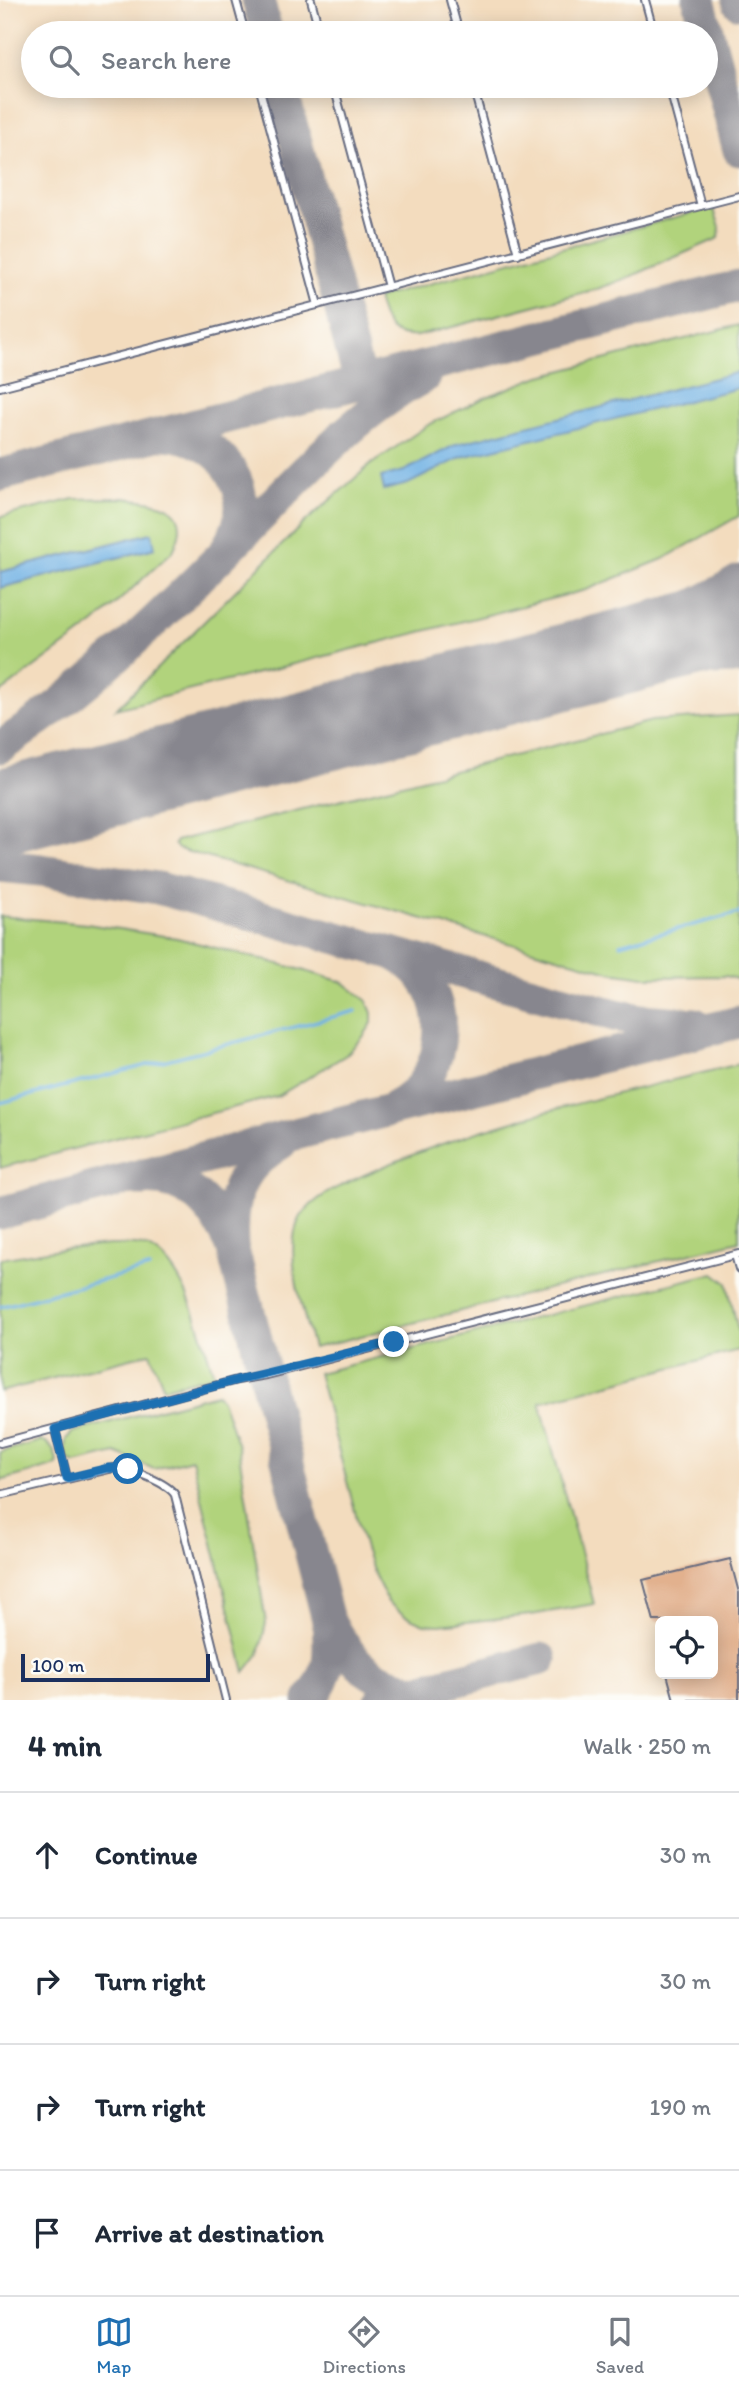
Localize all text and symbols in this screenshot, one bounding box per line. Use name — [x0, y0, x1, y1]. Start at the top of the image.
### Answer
search box — [21, 21, 718, 98]
icon: search — [45, 41, 83, 79]
text: Search here — [101, 44, 231, 76]
route end — [378, 1326, 409, 1357]
route start — [112, 1453, 143, 1484]
map controls — [655, 1616, 718, 1679]
button: locate — [655, 1616, 718, 1679]
scale bar — [21, 1651, 210, 1683]
text: 100 m — [32, 1654, 84, 1677]
text: 4 min — [28, 1727, 102, 1764]
text: Walk · 250 m — [583, 1732, 711, 1760]
icon: ahead — [28, 1836, 66, 1874]
text: Continue — [95, 1839, 198, 1871]
text: 30 m — [660, 1841, 711, 1869]
icon: right — [28, 1962, 66, 2000]
text: Turn right — [95, 1965, 206, 1997]
text: 30 m — [660, 1967, 711, 1995]
icon: right — [28, 2088, 66, 2126]
text: Turn right — [95, 2091, 206, 2123]
text: 190 m — [650, 2093, 711, 2121]
icon: arrive — [28, 2214, 66, 2252]
text: Arrive at destination — [95, 2217, 324, 2249]
tab: Map — [95, 2313, 133, 2378]
tab: Directions — [322, 2313, 406, 2378]
tab: Saved — [596, 2313, 644, 2378]

